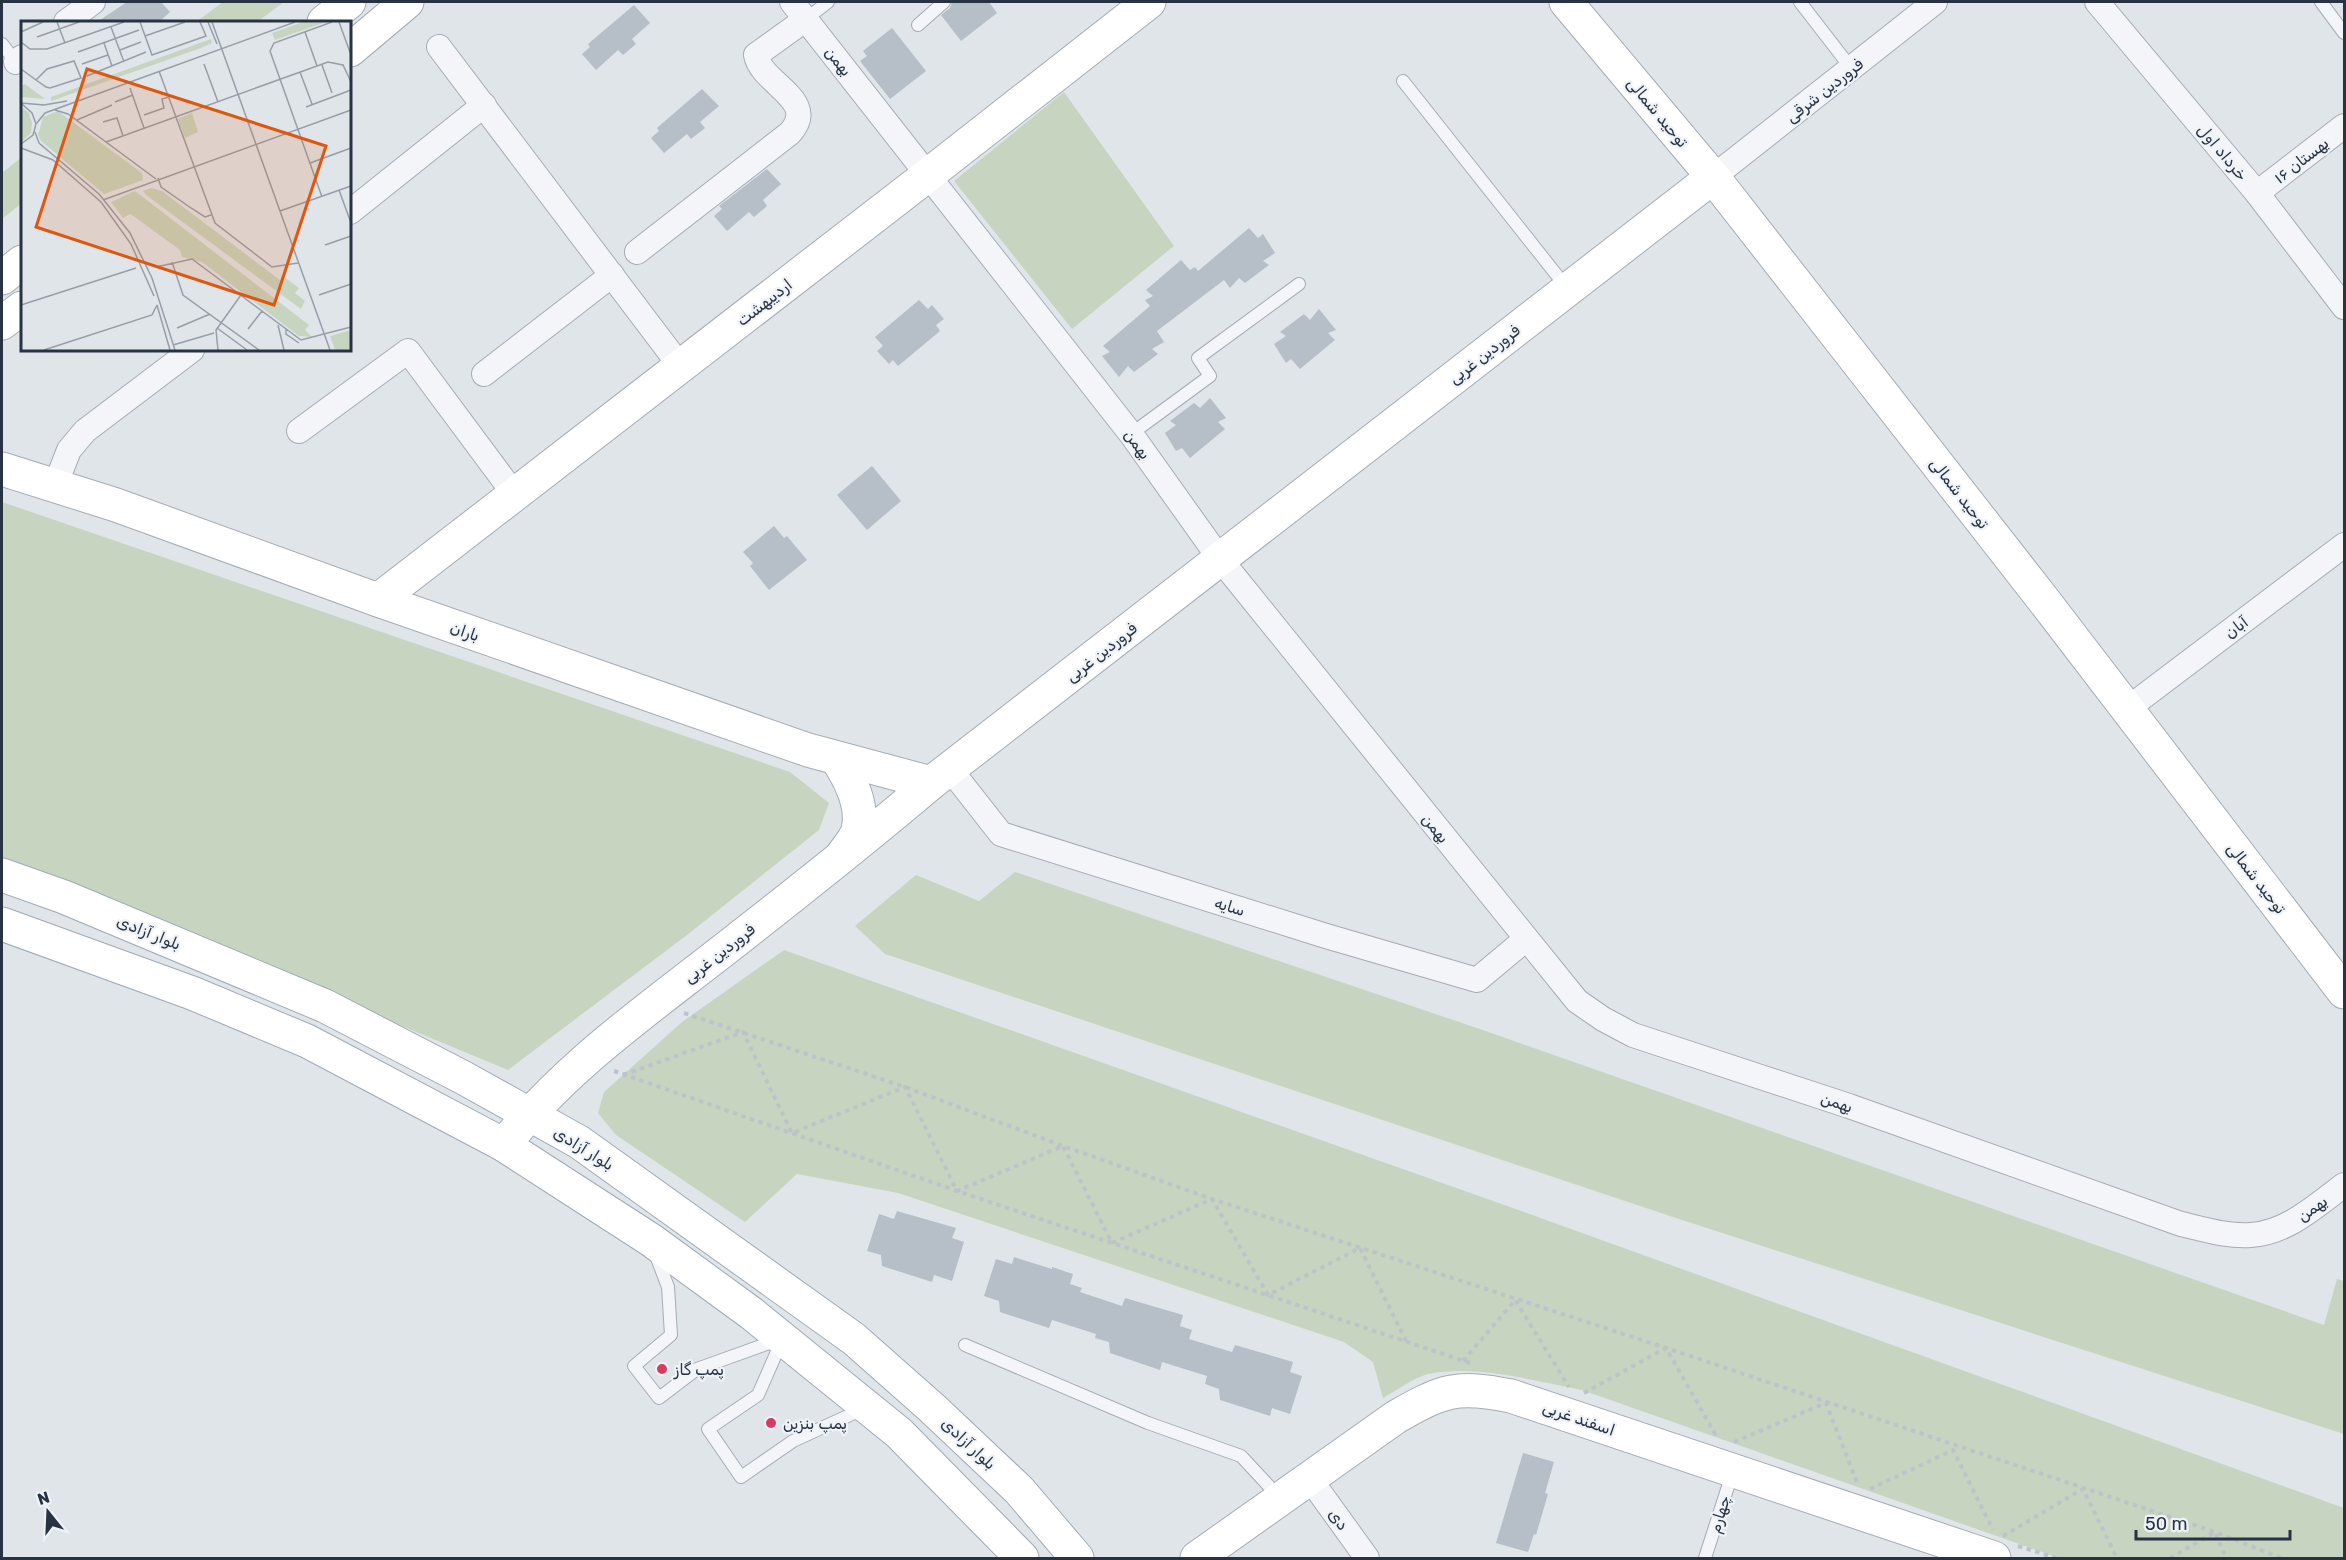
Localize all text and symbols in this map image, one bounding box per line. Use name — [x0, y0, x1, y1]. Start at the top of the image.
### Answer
inset map — [21, 21, 351, 351]
street label: بهمن — [820, 43, 856, 81]
street label: فروردین شرقی — [1782, 54, 1868, 127]
street label: توحید شمالی — [1622, 74, 1692, 152]
street label: خرداد اول — [2193, 120, 2252, 185]
street label: بهستان ۱۶ — [2270, 133, 2333, 188]
street label: اردیبهشت — [733, 275, 796, 331]
street label: فروردین غربی — [1445, 320, 1525, 389]
street label: بهمن — [1120, 426, 1155, 464]
street label: توحید شمالی — [1925, 454, 1993, 533]
street label: آبان — [2221, 612, 2252, 642]
street label: باران — [447, 618, 482, 646]
street label: فروردین غربی — [1062, 618, 1142, 687]
street label: بهمن — [1417, 810, 1453, 848]
street label: توحید شمالی — [2222, 839, 2290, 918]
street label: سایه — [1212, 893, 1247, 920]
street label: بلوار آزادی — [114, 911, 184, 955]
street label: فروردین غربی — [680, 919, 760, 988]
street label: بهمن — [1818, 1088, 1855, 1117]
street label: بلوار آزادی — [550, 1123, 617, 1175]
street label: بهمن — [2294, 1191, 2332, 1226]
place label: پمپ گاز — [673, 1360, 724, 1380]
marker: پمپ گاز — [655, 1362, 669, 1376]
street label: اسفند غربی — [1540, 1397, 1618, 1441]
street label: بلوار آزادی — [937, 1413, 1000, 1474]
place label: پمپ بنزين — [783, 1414, 847, 1434]
marker: پمپ بنزين — [764, 1416, 778, 1430]
north arrow — [18, 1482, 78, 1542]
text: N — [35, 1487, 52, 1509]
street label: چهارم — [1705, 1493, 1735, 1535]
scale bar — [2136, 1503, 2290, 1541]
street label: دی — [1324, 1505, 1353, 1534]
text: 50 m — [2145, 1513, 2188, 1535]

